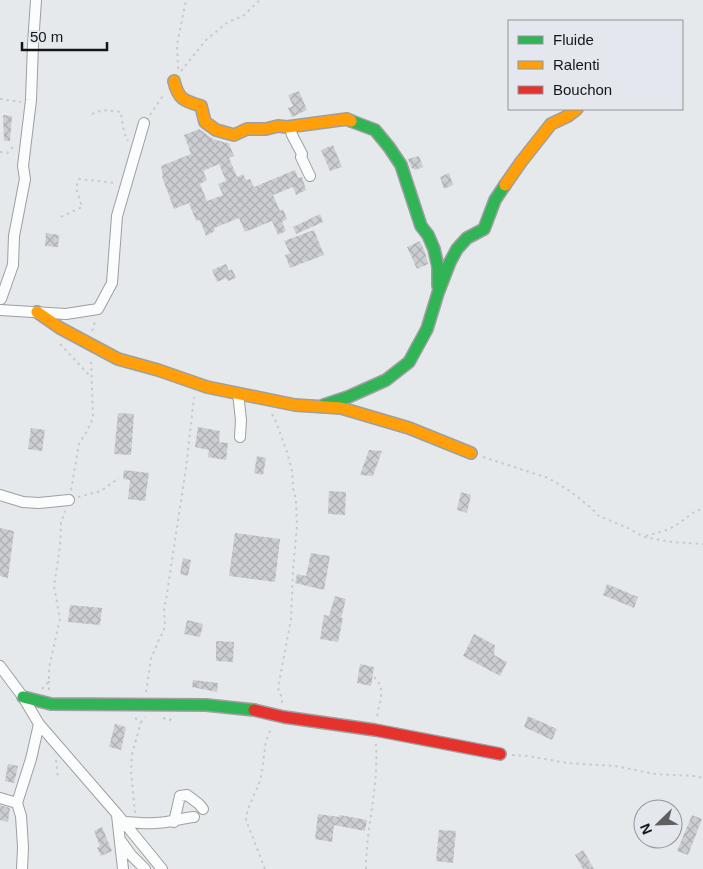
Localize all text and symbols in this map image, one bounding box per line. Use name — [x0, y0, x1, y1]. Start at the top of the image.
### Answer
scale bar — [22, 20, 108, 52]
legend — [508, 20, 683, 110]
text: 50 m — [30, 28, 63, 45]
text: Fluide — [553, 31, 594, 48]
text: Ralenti — [553, 56, 600, 73]
text: Bouchon — [553, 81, 612, 98]
north arrow — [633, 799, 683, 849]
text: N — [637, 821, 655, 837]

